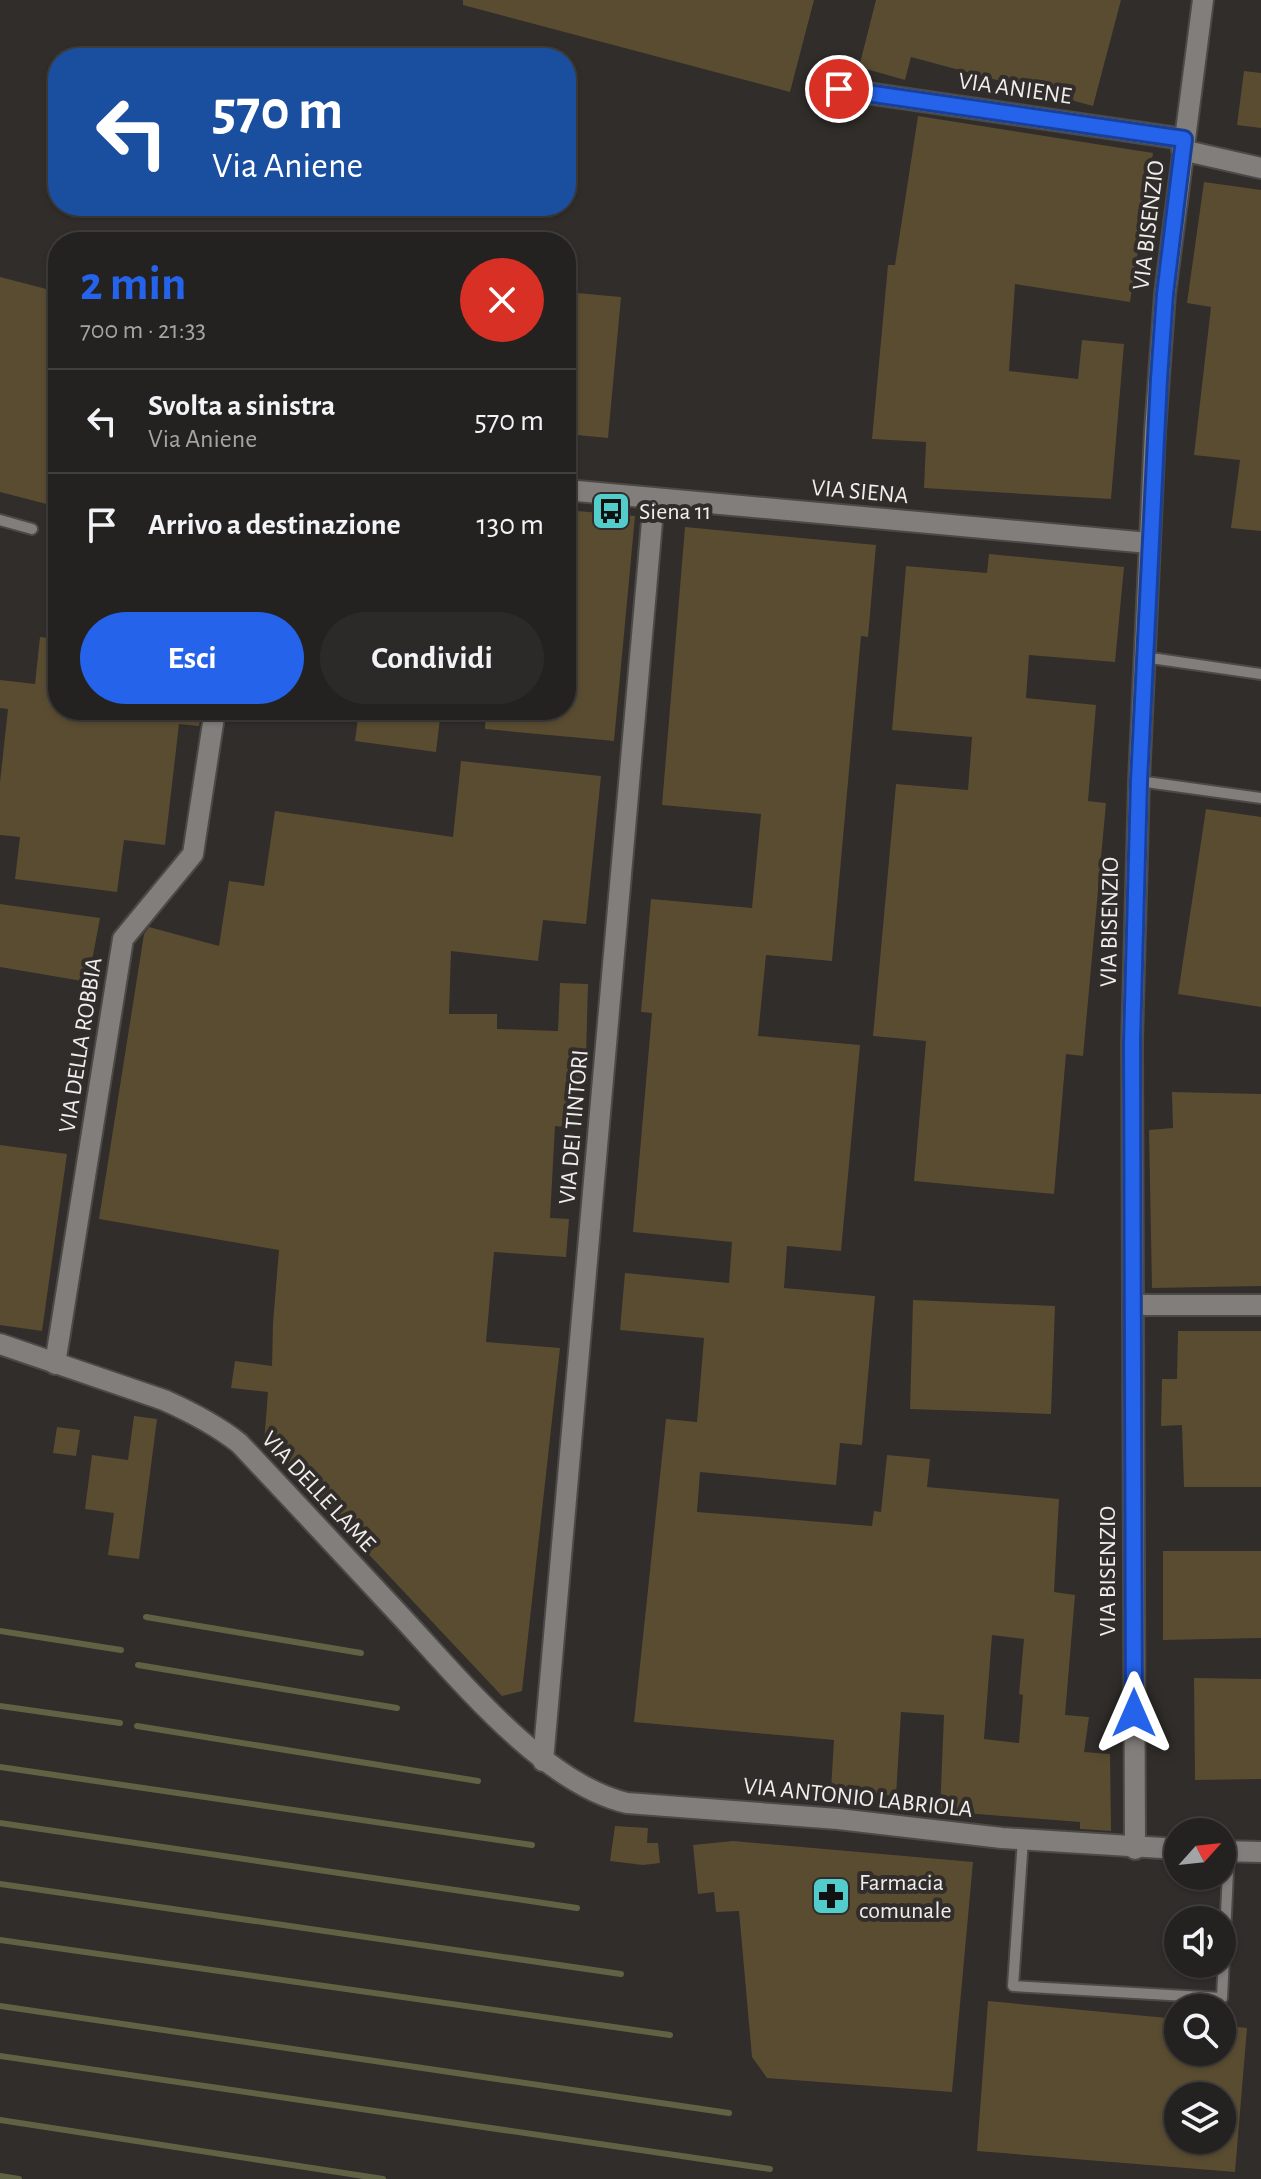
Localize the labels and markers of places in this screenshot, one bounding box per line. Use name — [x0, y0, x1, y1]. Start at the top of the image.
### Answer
pin — [805, 55, 873, 123]
bus stop icon: Siena 11 — [590, 490, 632, 532]
place label: Siena 11 — [639, 500, 711, 524]
place label: Farmacia comunale — [859, 1871, 951, 1923]
pharmacy icon: Farmacia comunale — [810, 1875, 852, 1917]

